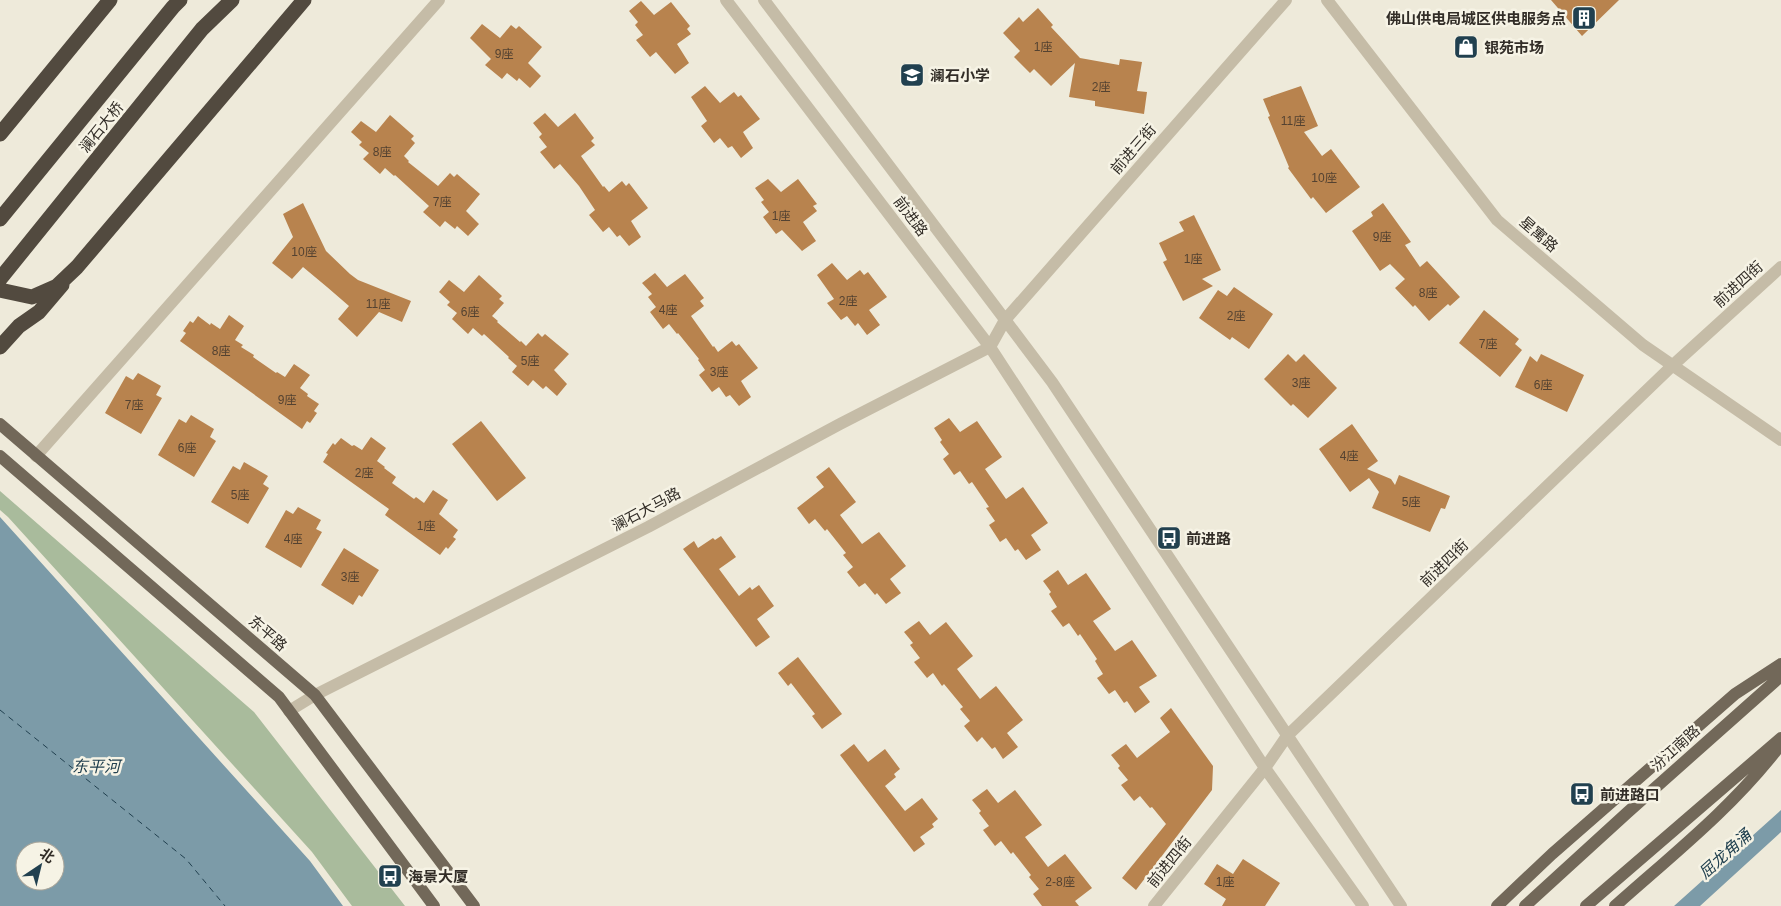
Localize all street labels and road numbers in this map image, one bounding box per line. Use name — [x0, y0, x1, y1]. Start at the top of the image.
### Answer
street label: 澜石大桥 — [76, 98, 126, 156]
street label: 前进三街 — [1107, 121, 1159, 177]
street label: 前进路 — [891, 193, 931, 239]
street label: 星寓路 — [1516, 213, 1562, 255]
street label: 前进四街 — [1710, 258, 1766, 310]
street label: 澜石大马路 — [609, 484, 683, 534]
street label: 前进四街 — [1417, 536, 1471, 590]
street label: 东平路 — [245, 612, 291, 654]
street label: 汾江南路 — [1647, 722, 1703, 774]
street label: 前进四街 — [1144, 833, 1194, 891]

